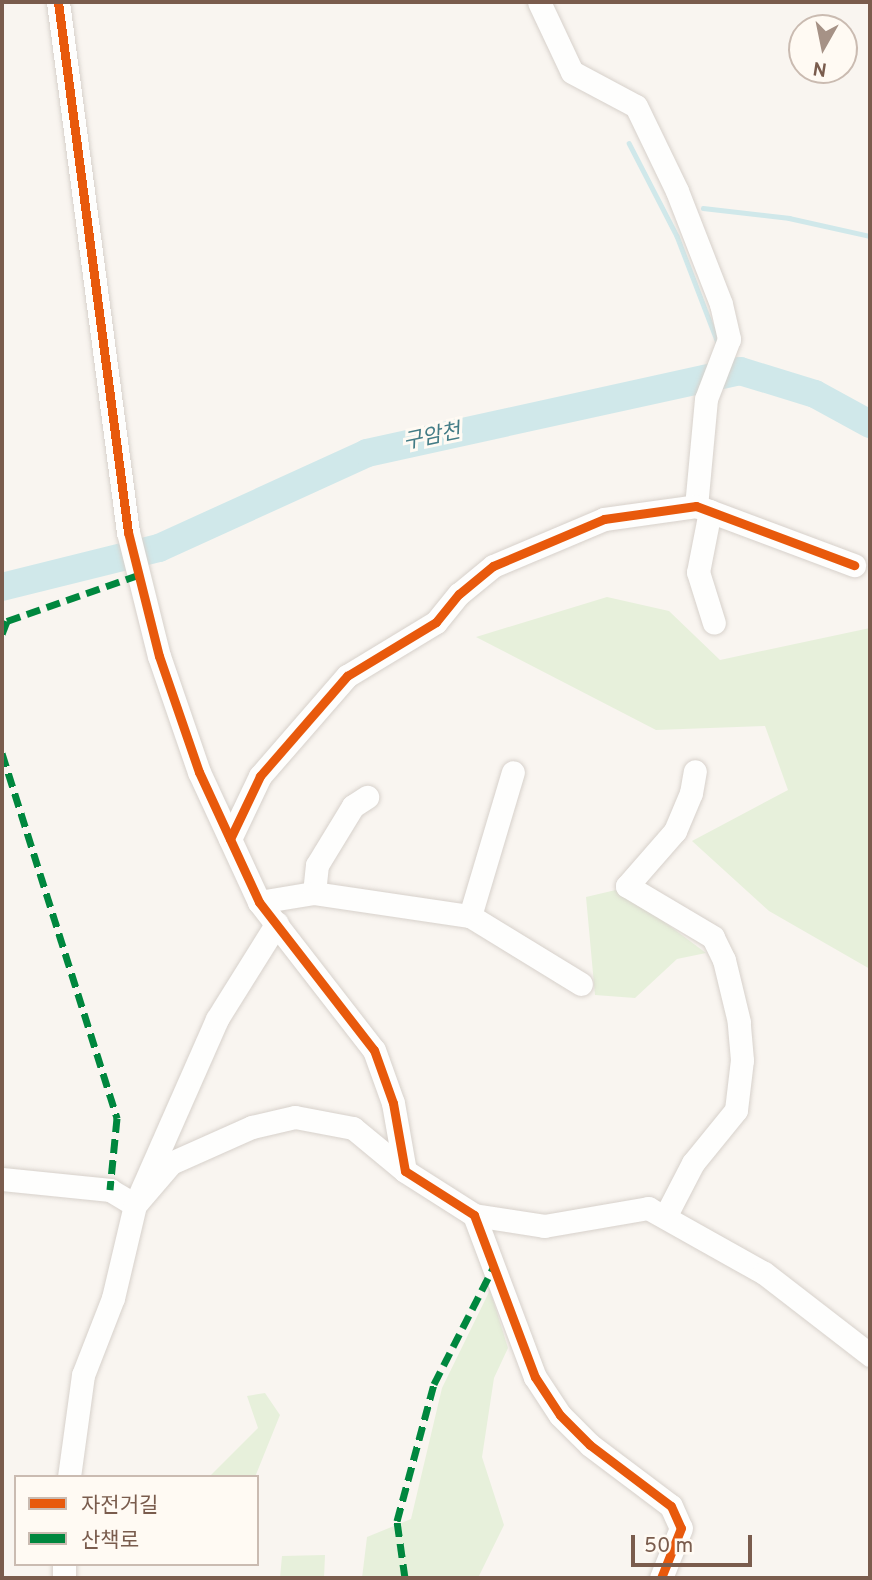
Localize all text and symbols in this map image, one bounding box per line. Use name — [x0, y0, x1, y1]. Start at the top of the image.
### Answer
north arrow — [788, 14, 858, 84]
text: N — [811, 55, 829, 81]
water label: 구암천 — [401, 420, 463, 456]
legend — [14, 1475, 259, 1566]
text: 자전거길 — [81, 1493, 158, 1520]
scale bar — [634, 1520, 755, 1564]
text: 산책로 — [81, 1528, 139, 1555]
text: 50 m — [644, 1533, 693, 1560]

